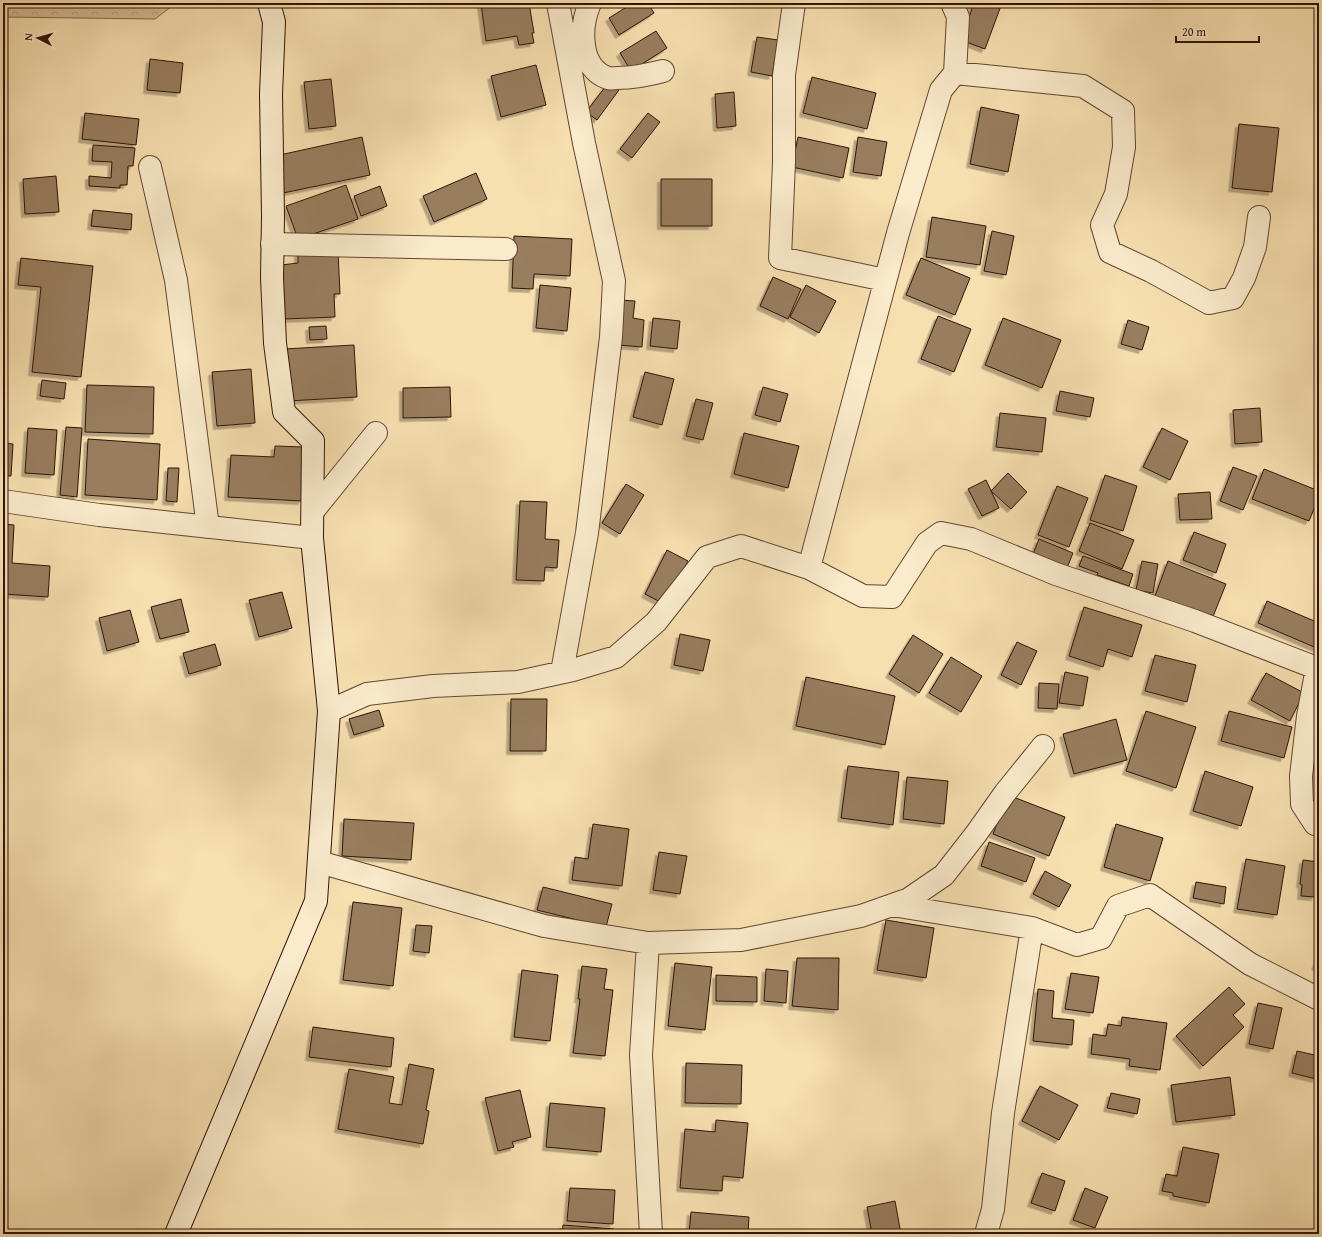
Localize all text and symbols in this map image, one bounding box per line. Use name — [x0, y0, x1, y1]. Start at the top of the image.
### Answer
north arrow — [18, 18, 58, 58]
scale bar — [1176, 18, 1259, 44]
text: 20 m — [1182, 23, 1206, 40]
text: N — [20, 32, 36, 41]

